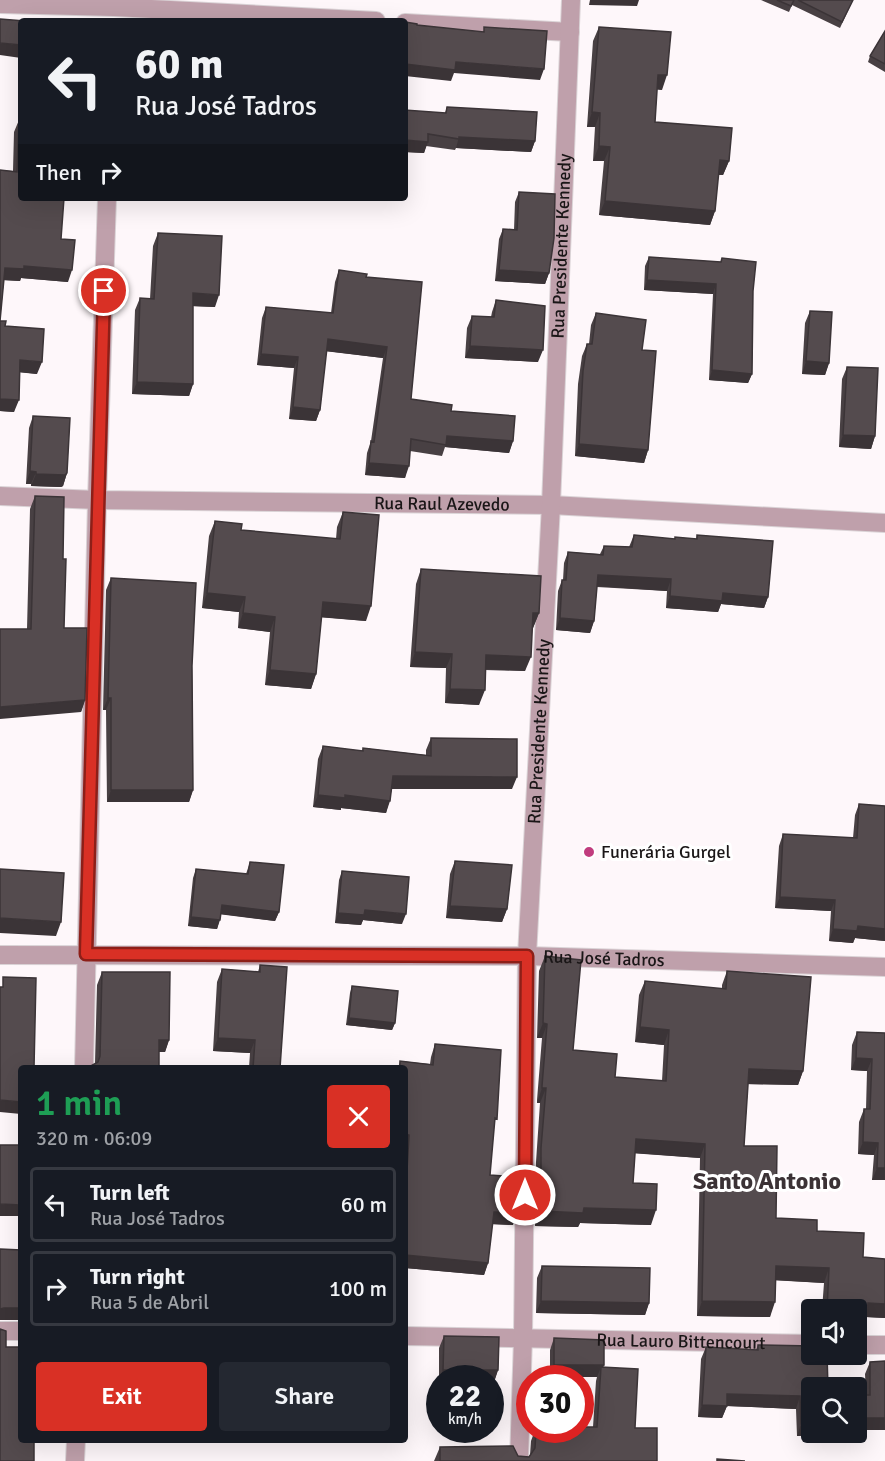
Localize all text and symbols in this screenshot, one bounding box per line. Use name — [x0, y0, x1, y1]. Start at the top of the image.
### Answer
text: 60 m — [135, 39, 224, 90]
icon: left — [36, 42, 114, 120]
text: Rua José Tadros — [135, 90, 317, 123]
street label: Rua Presidente Kennedy — [547, 152, 576, 339]
icon: right — [94, 156, 127, 189]
text: Then — [36, 159, 82, 186]
pin — [78, 265, 129, 316]
icon: arrive — [87, 274, 120, 307]
street label: Rua Raul Azevedo — [374, 492, 510, 516]
street label: Rua Presidente Kennedy — [523, 638, 555, 824]
place label: Funerária Gurgel — [601, 841, 731, 863]
marker: Funerária Gurgel — [582, 845, 596, 859]
street label: Rua José Tadros — [543, 946, 665, 971]
text: 1 min — [36, 1081, 122, 1126]
button: close — [327, 1085, 390, 1148]
text: 320 m · 06:09 — [36, 1126, 152, 1151]
position arrow — [493, 1163, 557, 1227]
district label: Santo Antonio — [693, 1166, 841, 1196]
text: Turn left — [90, 1179, 170, 1206]
icon: left — [39, 1188, 72, 1221]
text: 60 m — [341, 1191, 387, 1218]
text: Rua José Tadros — [90, 1206, 225, 1231]
text: Turn right — [90, 1263, 185, 1290]
icon: right — [39, 1272, 72, 1305]
text: 100 m — [329, 1275, 387, 1302]
text: Rua 5 de Abril — [90, 1290, 209, 1315]
map controls — [801, 1299, 867, 1443]
button: sound — [801, 1299, 867, 1365]
street label: Rua Lauro Bittencourt — [596, 1329, 766, 1354]
button: Exit — [36, 1362, 207, 1431]
button: Share — [219, 1362, 390, 1431]
speed limit sign: 30 — [516, 1365, 594, 1443]
button: search — [801, 1377, 867, 1443]
text: 22 — [449, 1378, 481, 1415]
text: km/h — [448, 1410, 482, 1428]

